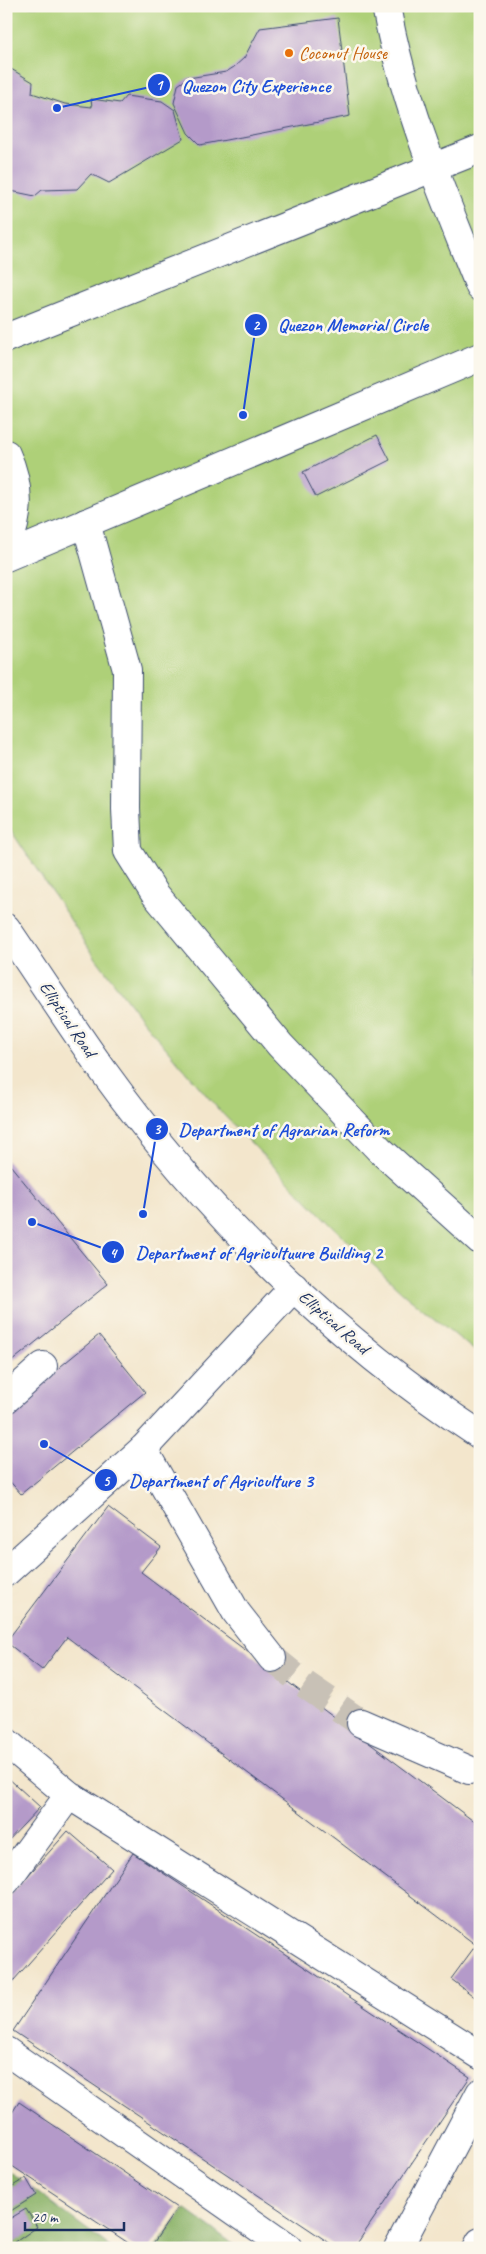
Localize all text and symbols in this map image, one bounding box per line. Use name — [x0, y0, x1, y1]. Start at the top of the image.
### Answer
place label: Coconut House — [299, 42, 388, 64]
marker: Coconut House — [283, 47, 295, 59]
callout: Quezon City Experience — [147, 68, 340, 102]
text: Quezon City Experience — [182, 74, 332, 98]
text: 1 — [156, 76, 165, 95]
callout: Quezon Memorial Circle — [243, 308, 438, 342]
text: Quezon Memorial Circle — [278, 313, 430, 337]
text: 2 — [253, 316, 261, 335]
street label: Elliptical Road — [35, 977, 103, 1063]
callout: Department of Agrarian Reform — [144, 1112, 399, 1146]
text: Department of Agrarian Reform — [179, 1118, 391, 1142]
text: 3 — [154, 1120, 162, 1139]
callout: Department of Agricultuure Building 2 — [100, 1235, 392, 1269]
text: Department of Agricultuure Building 2 — [136, 1241, 385, 1265]
text: 4 — [110, 1244, 119, 1263]
street label: Elliptical Road — [294, 1285, 376, 1361]
callout: Department of Agriculture 3 — [94, 1463, 323, 1497]
text: Department of Agriculture 3 — [129, 1469, 315, 1493]
text: 5 — [103, 1472, 111, 1491]
scale bar — [25, 2199, 124, 2231]
text: 20 m — [32, 2208, 59, 2227]

